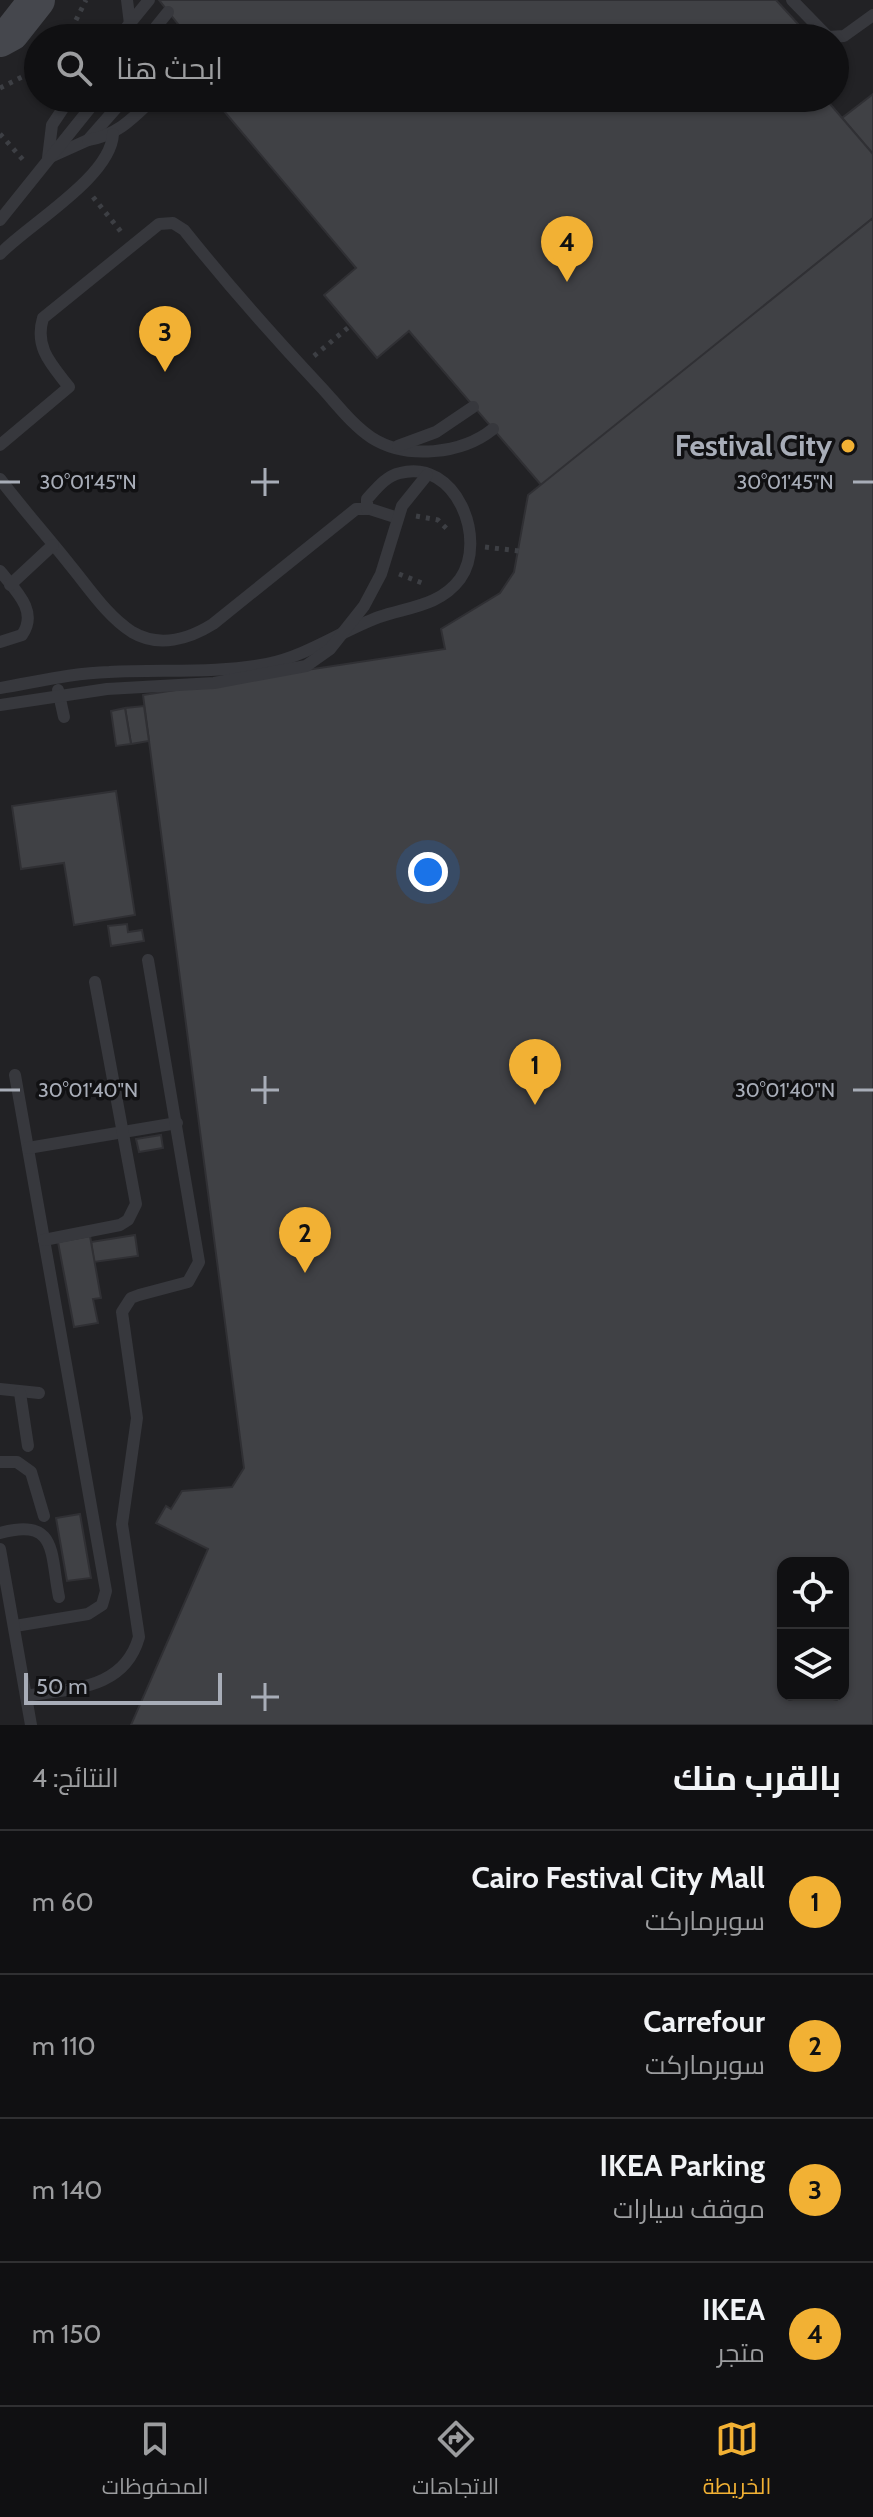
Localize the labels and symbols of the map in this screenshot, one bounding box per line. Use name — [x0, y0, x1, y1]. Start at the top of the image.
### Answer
pin: 4 — [541, 216, 593, 282]
pin: 3 — [139, 306, 191, 372]
place label: Festival City — [675, 427, 833, 464]
marker: Festival City — [839, 437, 857, 455]
text: 30°01'45"N — [39, 470, 137, 494]
text: 30°01'45"N — [736, 470, 834, 494]
your location — [408, 852, 448, 892]
pin: 1 — [509, 1039, 561, 1105]
text: 30°01'40"N — [38, 1078, 138, 1102]
text: 30°01'40"N — [735, 1078, 835, 1102]
pin: 2 — [279, 1207, 331, 1273]
scale bar — [24, 1669, 222, 1705]

